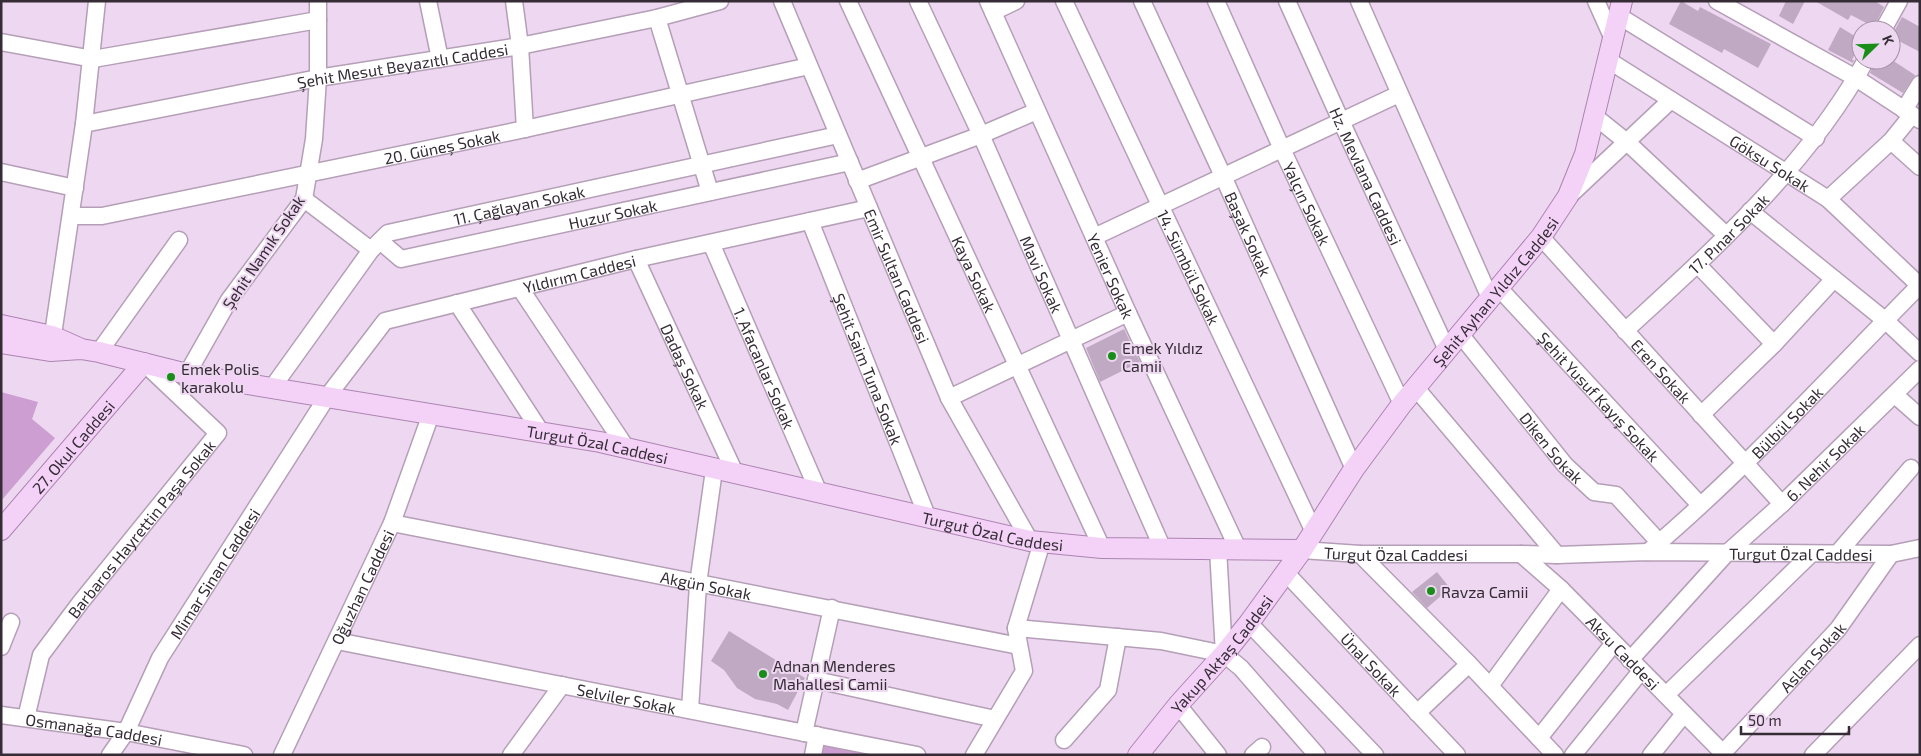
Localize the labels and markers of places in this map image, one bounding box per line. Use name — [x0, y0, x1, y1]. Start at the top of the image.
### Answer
place label: Emek Yıldız Camii — [1122, 338, 1203, 375]
marker: Emek Yıldız Camii — [1106, 350, 1118, 362]
place label: Emek Polis karakolu — [181, 359, 259, 396]
marker: Emek Polis karakolu — [165, 371, 177, 383]
place label: Ravza Camii — [1441, 582, 1529, 601]
marker: Ravza Camii — [1425, 585, 1437, 597]
place label: Adnan Menderes Mahallesi Camii — [773, 656, 896, 693]
marker: Adnan Menderes Mahallesi Camii — [757, 668, 769, 680]

